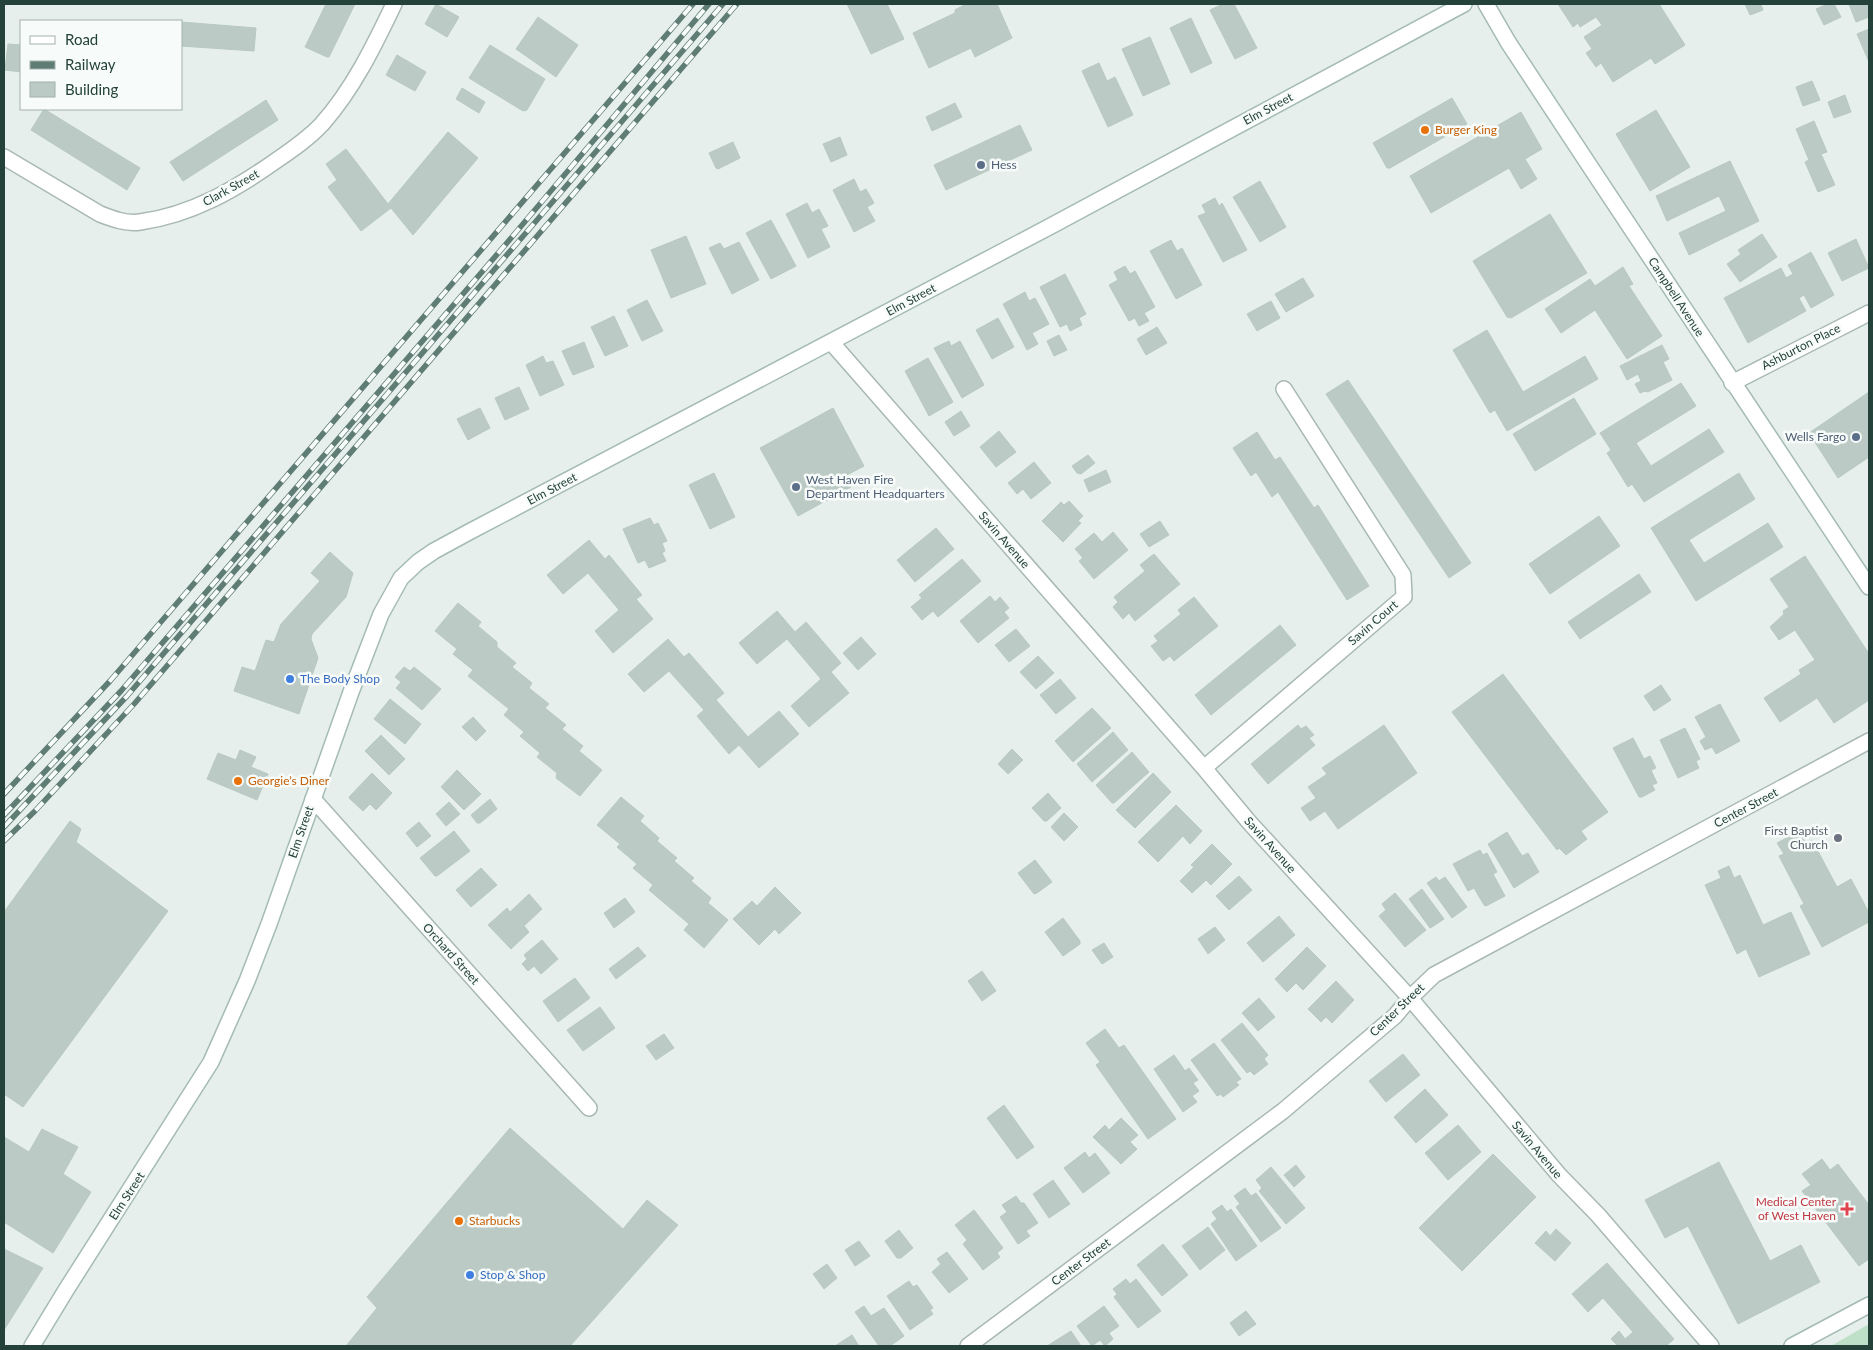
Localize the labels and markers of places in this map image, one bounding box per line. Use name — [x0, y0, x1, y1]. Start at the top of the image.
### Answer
place label: Burger King — [1435, 122, 1497, 137]
marker: Burger King — [1419, 124, 1431, 136]
place label: Hess — [991, 157, 1017, 172]
marker: Hess — [975, 159, 987, 171]
place label: Wells Fargo — [1785, 429, 1846, 444]
marker: Wells Fargo — [1850, 431, 1862, 443]
place label: West Haven Fire Department Headquarters — [806, 472, 945, 501]
marker: West Haven Fire Department Headquarters — [790, 481, 802, 493]
place label: The Body Shop — [300, 671, 380, 686]
marker: The Body Shop — [284, 673, 296, 685]
place label: Georgie’s Diner — [248, 773, 330, 788]
marker: Georgie’s Diner — [232, 775, 244, 787]
place label: First Baptist Church — [1764, 823, 1829, 852]
marker: First Baptist Church — [1832, 832, 1844, 844]
place label: Medical Center of West Haven — [1756, 1194, 1837, 1223]
marker: Medical Center of West Haven — [1840, 1202, 1854, 1216]
place label: Starbucks — [469, 1213, 520, 1228]
marker: Starbucks — [453, 1215, 465, 1227]
place label: Stop & Shop — [480, 1267, 546, 1282]
marker: Stop & Shop — [464, 1269, 476, 1281]

